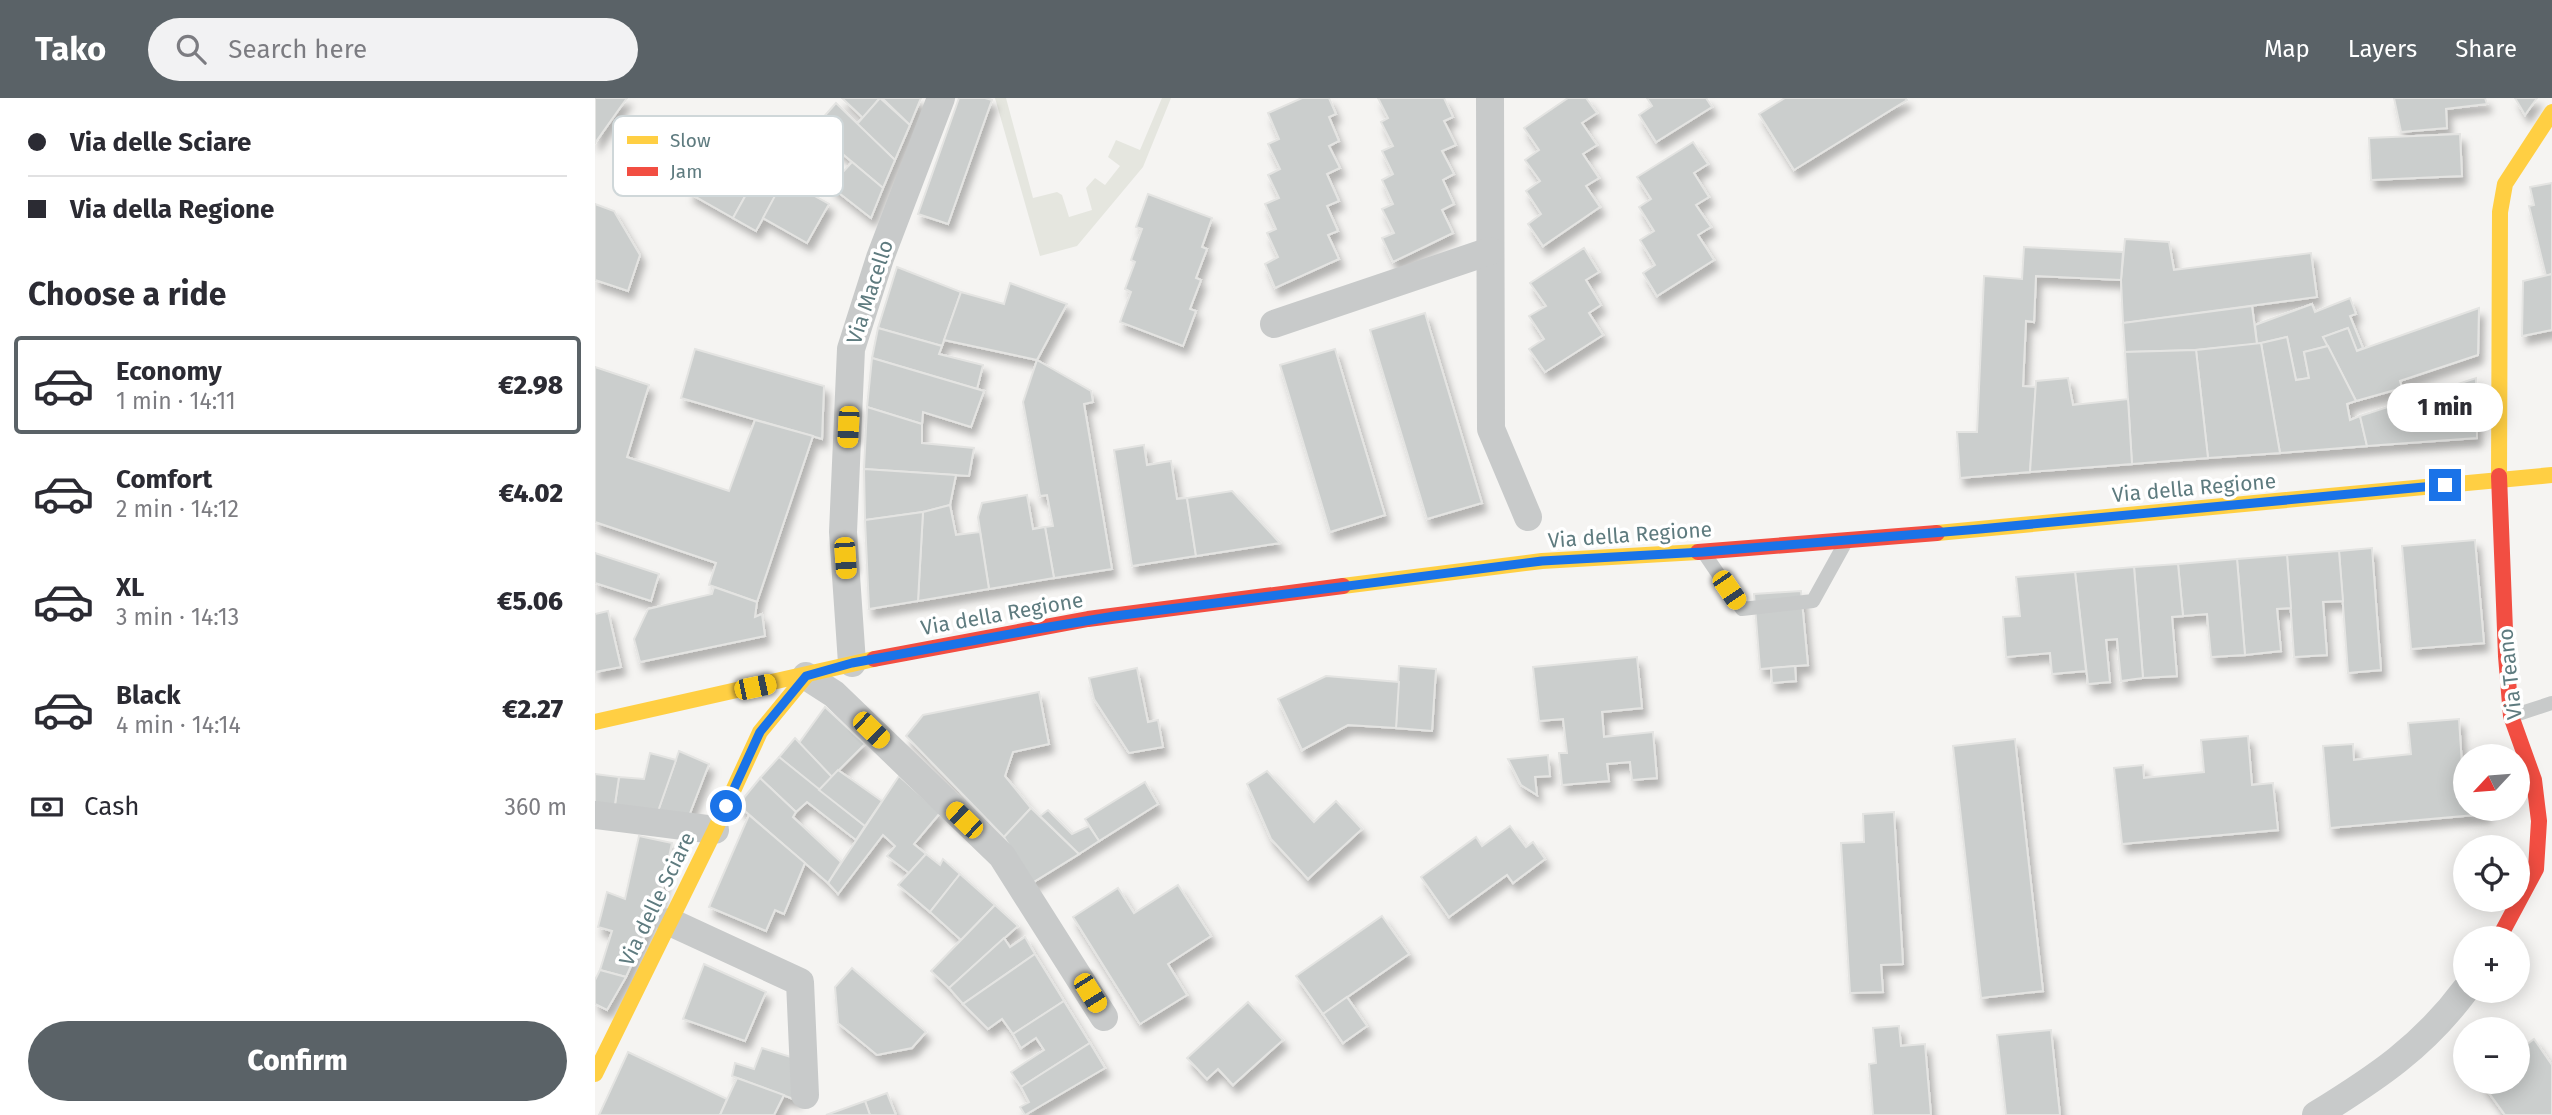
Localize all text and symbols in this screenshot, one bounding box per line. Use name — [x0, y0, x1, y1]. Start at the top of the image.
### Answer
search box — [148, 18, 638, 81]
text: Tako — [35, 29, 106, 69]
icon: search — [172, 30, 210, 68]
text: Search here — [228, 34, 367, 65]
text: Map — [2264, 35, 2310, 63]
text: Layers — [2348, 35, 2417, 63]
text: Share — [2455, 35, 2517, 63]
legend — [613, 116, 843, 196]
text: Via delle Sciare — [70, 127, 251, 158]
text: Slow — [670, 129, 711, 152]
text: Jam — [670, 160, 702, 183]
text: Via della Regione — [70, 194, 274, 225]
street label: Via Macello — [841, 237, 899, 347]
text: Choose a ride — [28, 275, 226, 313]
icon: car — [32, 354, 95, 417]
text: Economy — [116, 356, 222, 387]
text: €2.98 — [498, 370, 563, 401]
callout: 1 min — [2387, 384, 2503, 432]
text: 1 min · 14:11 — [116, 387, 236, 415]
text: 1 min — [2417, 393, 2473, 421]
car — [837, 405, 860, 449]
icon: car — [32, 462, 95, 525]
text: Comfort — [116, 464, 212, 495]
street label: Via della Regione — [2111, 468, 2277, 508]
route end — [2429, 469, 2461, 501]
text: €4.02 — [499, 478, 563, 509]
text: 2 min · 14:12 — [116, 495, 239, 523]
street label: Via della Regione — [1547, 516, 1713, 554]
car — [834, 536, 857, 580]
car — [1709, 567, 1750, 613]
icon: car — [32, 570, 95, 633]
text: XL — [116, 572, 144, 603]
text: €5.06 — [497, 586, 563, 617]
street label: Via della Regione — [919, 587, 1085, 641]
text: 3 min · 14:13 — [116, 603, 239, 631]
street label: Via Teano — [2492, 627, 2528, 721]
car — [733, 672, 778, 702]
icon: car — [32, 678, 95, 741]
text: Black — [116, 680, 181, 711]
text: €2.27 — [502, 694, 563, 725]
car — [849, 708, 894, 752]
text: 4 min · 14:14 — [116, 711, 241, 739]
north arrow — [2453, 744, 2531, 821]
map controls — [2453, 744, 2530, 1094]
icon: cash — [28, 788, 66, 826]
route start — [710, 790, 742, 822]
text: Cash — [84, 791, 140, 822]
text: 360 m — [505, 793, 567, 821]
car — [942, 798, 987, 842]
street label: Via delle Sciare — [613, 828, 701, 970]
button: locate — [2453, 835, 2530, 912]
button: + — [2453, 926, 2530, 1003]
car — [1070, 970, 1111, 1016]
button: − — [2453, 1017, 2530, 1094]
button: Confirm — [28, 1021, 567, 1101]

